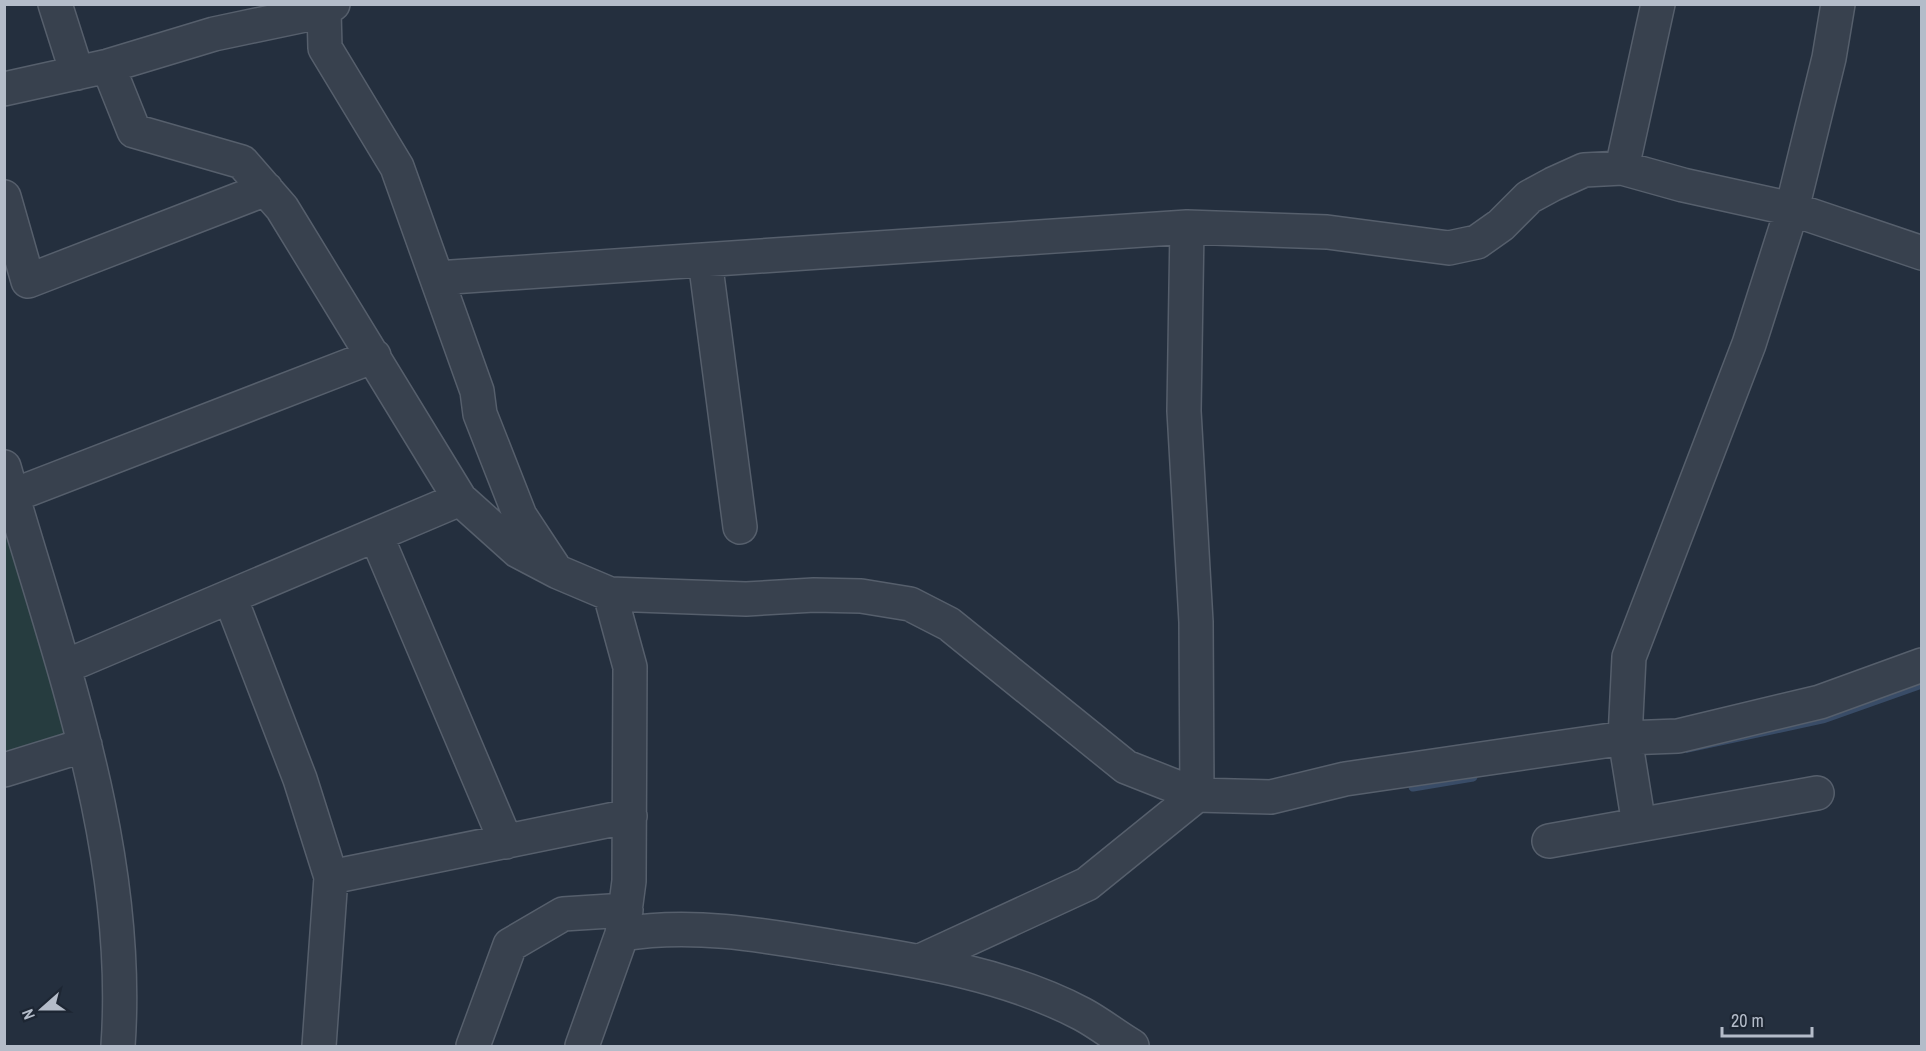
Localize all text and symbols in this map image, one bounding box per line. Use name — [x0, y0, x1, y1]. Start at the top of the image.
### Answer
north arrow — [12, 979, 72, 1039]
scale bar — [1722, 1000, 1812, 1038]
text: N — [16, 1006, 40, 1023]
text: 20 m — [1731, 1008, 1764, 1033]

